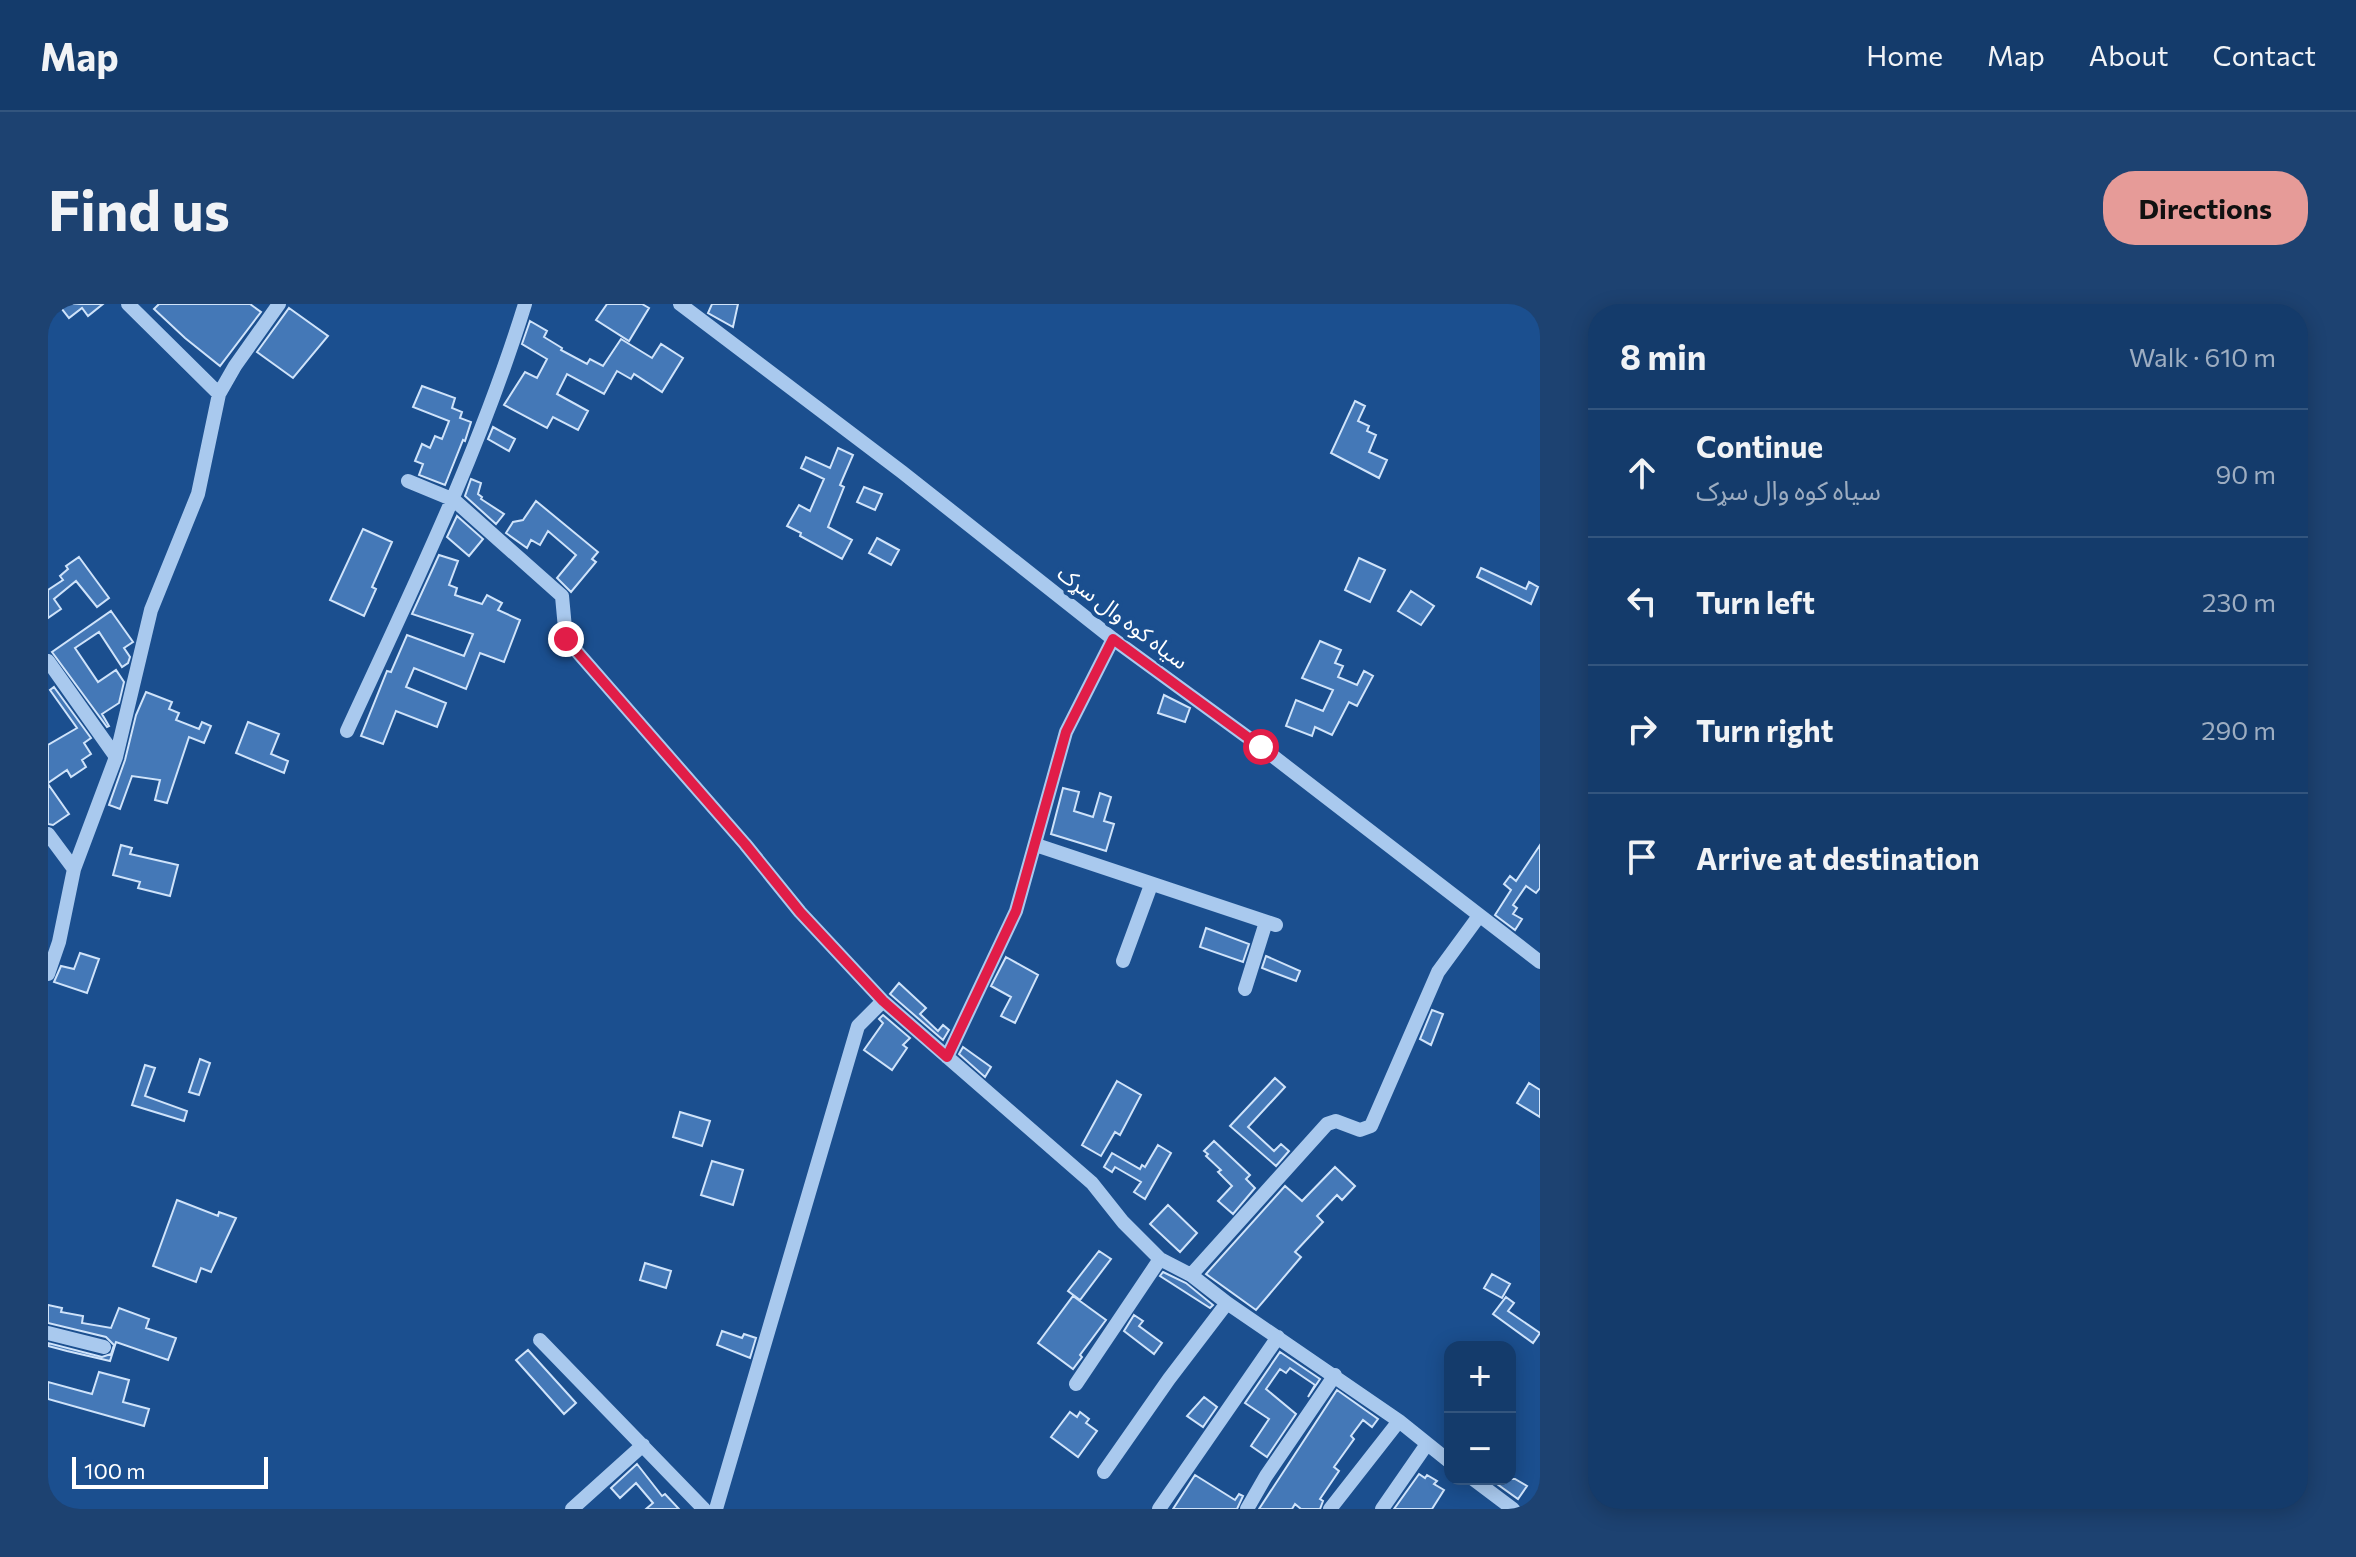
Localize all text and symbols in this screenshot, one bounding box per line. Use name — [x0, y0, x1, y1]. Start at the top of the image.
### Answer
text: Map — [40, 32, 119, 79]
text: Home — [1866, 38, 1943, 72]
text: Map — [1987, 38, 2045, 72]
text: About — [2089, 38, 2169, 72]
text: Contact — [2213, 38, 2316, 72]
button: Directions — [2103, 171, 2308, 245]
text: Find us — [48, 174, 230, 243]
text: 8 min — [1620, 335, 1706, 377]
text: Walk · 610 m — [2129, 341, 2276, 372]
text: Continue — [1696, 427, 1823, 464]
icon: ahead — [1620, 451, 1664, 495]
text: 90 m — [2216, 458, 2276, 489]
text: سیاه کوه وال سړک — [1696, 474, 1881, 505]
street label: سیاه کوه وال سړک — [1053, 559, 1194, 674]
icon: left — [1620, 579, 1664, 623]
text: Turn left — [1696, 583, 1815, 620]
text: 230 m — [2202, 586, 2276, 617]
route end — [548, 621, 584, 657]
icon: right — [1620, 707, 1664, 751]
text: Turn right — [1696, 711, 1833, 748]
text: 290 m — [2201, 714, 2276, 745]
route start — [1243, 729, 1279, 765]
icon: arrive — [1620, 835, 1664, 879]
text: Arrive at destination — [1696, 839, 1980, 876]
map controls — [1444, 1341, 1516, 1485]
button: + — [1444, 1341, 1516, 1413]
button: − — [1444, 1413, 1516, 1485]
scale bar — [72, 1453, 268, 1489]
text: 100 m — [84, 1457, 146, 1484]

